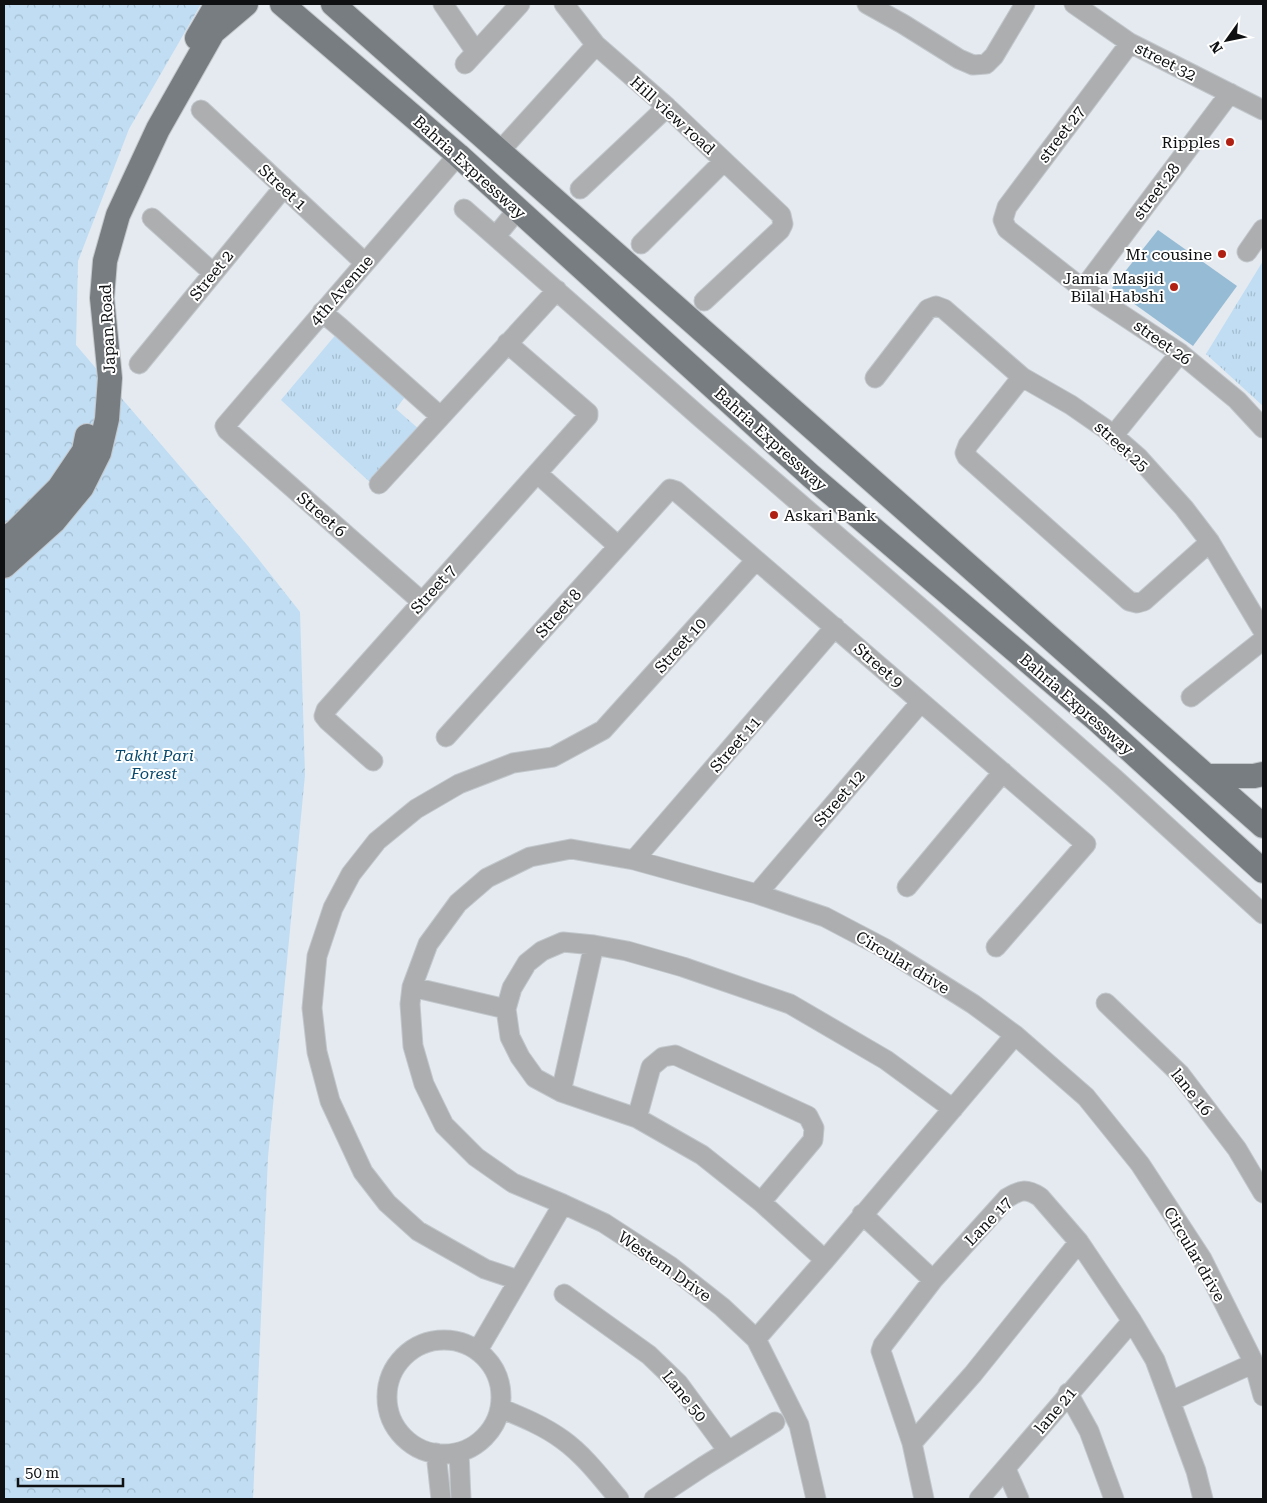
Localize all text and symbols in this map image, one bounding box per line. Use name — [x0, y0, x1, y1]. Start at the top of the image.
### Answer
north arrow — [1202, 15, 1252, 65]
street label: street 32 — [1132, 38, 1199, 85]
text: N — [1206, 38, 1226, 56]
street label: Hill view road — [626, 72, 719, 158]
street label: street 27 — [1034, 102, 1089, 166]
street label: Bahria Expressway — [409, 112, 530, 223]
place label: Ripples — [1162, 133, 1220, 152]
marker: Ripples — [1224, 136, 1236, 148]
street label: street 28 — [1129, 159, 1184, 223]
street label: Street 1 — [255, 160, 311, 214]
place label: Mr cousine — [1126, 245, 1212, 264]
street label: Street 2 — [185, 246, 237, 304]
marker: Mr cousine — [1216, 248, 1228, 260]
street label: 4th Avenue — [306, 251, 377, 329]
place label: Jamia Masjid Bilal Habshi — [1063, 269, 1164, 306]
marker: Jamia Masjid Bilal Habshi — [1168, 281, 1180, 293]
street label: Japan Road — [96, 284, 119, 374]
street label: street 26 — [1130, 316, 1195, 369]
street label: Bahria Expressway — [710, 384, 831, 495]
street label: street 25 — [1091, 417, 1152, 475]
street label: Street 6 — [293, 488, 350, 541]
place label: Askari Bank — [784, 506, 876, 525]
marker: Askari Bank — [768, 509, 780, 521]
street label: Street 7 — [407, 561, 460, 618]
street label: Street 8 — [532, 585, 585, 642]
street label: Street 10 — [651, 614, 710, 677]
street label: Street 9 — [850, 639, 907, 692]
street label: Bahria Expressway — [1016, 650, 1138, 759]
street label: Street 11 — [706, 712, 765, 776]
park label: Takht Pari Forest — [114, 746, 194, 783]
street label: Street 12 — [810, 766, 869, 830]
street label: Circular drive — [852, 927, 953, 998]
street label: lane 16 — [1167, 1065, 1216, 1120]
street label: Lane 17 — [961, 1193, 1016, 1249]
street label: Circular drive — [1160, 1204, 1229, 1305]
street label: Western Drive — [615, 1227, 715, 1306]
street label: Lane 50 — [658, 1367, 711, 1426]
street label: lane 21 — [1031, 1383, 1080, 1437]
scale bar — [18, 1456, 122, 1488]
text: 50 m — [25, 1464, 60, 1482]

